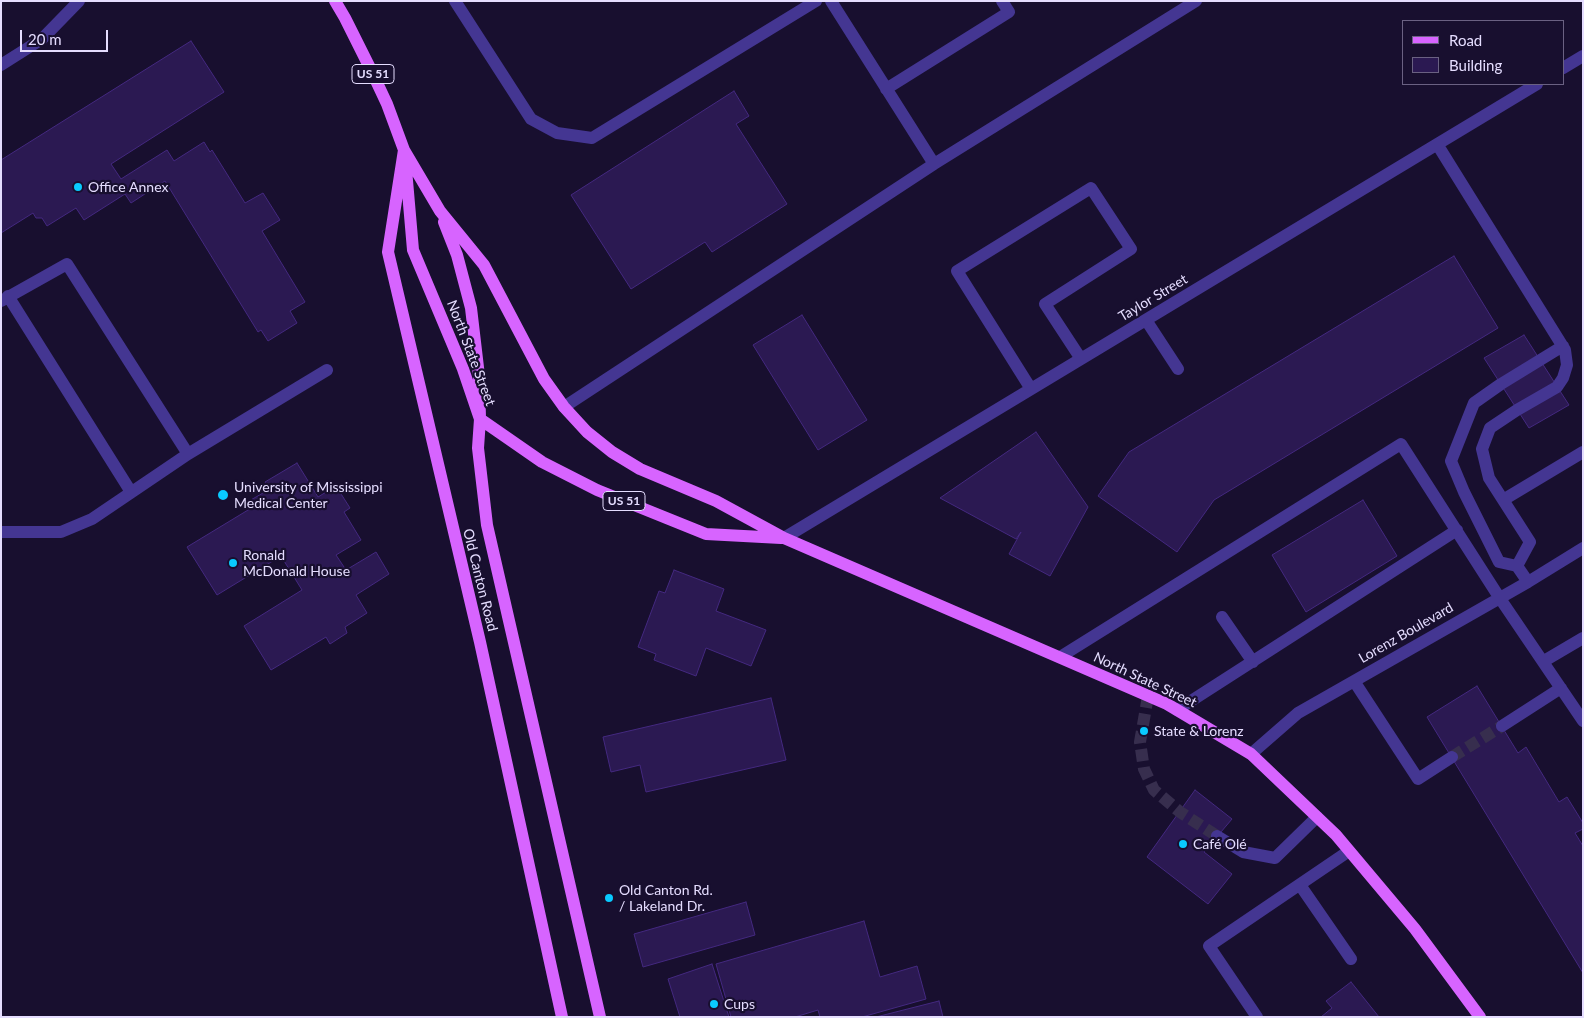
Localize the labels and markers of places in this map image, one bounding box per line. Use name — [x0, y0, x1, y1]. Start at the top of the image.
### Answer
place label: Office Annex — [88, 179, 168, 195]
marker: Office Annex — [72, 181, 84, 193]
place label: University of Mississippi Medical Center — [234, 479, 383, 512]
marker: University of Mississippi Medical Center — [216, 488, 230, 502]
place label: Ronald McDonald House — [243, 547, 350, 580]
marker: Ronald McDonald House — [227, 557, 239, 569]
place label: State & Lorenz — [1154, 723, 1244, 739]
marker: State & Lorenz — [1138, 725, 1150, 737]
place label: Café Olé — [1193, 836, 1247, 852]
marker: Café Olé — [1177, 838, 1189, 850]
place label: Old Canton Rd. / Lakeland Dr. — [619, 882, 713, 914]
marker: Old Canton Rd. / Lakeland Dr. — [603, 892, 615, 904]
place label: Cups — [724, 996, 755, 1012]
marker: Cups — [708, 998, 720, 1010]

